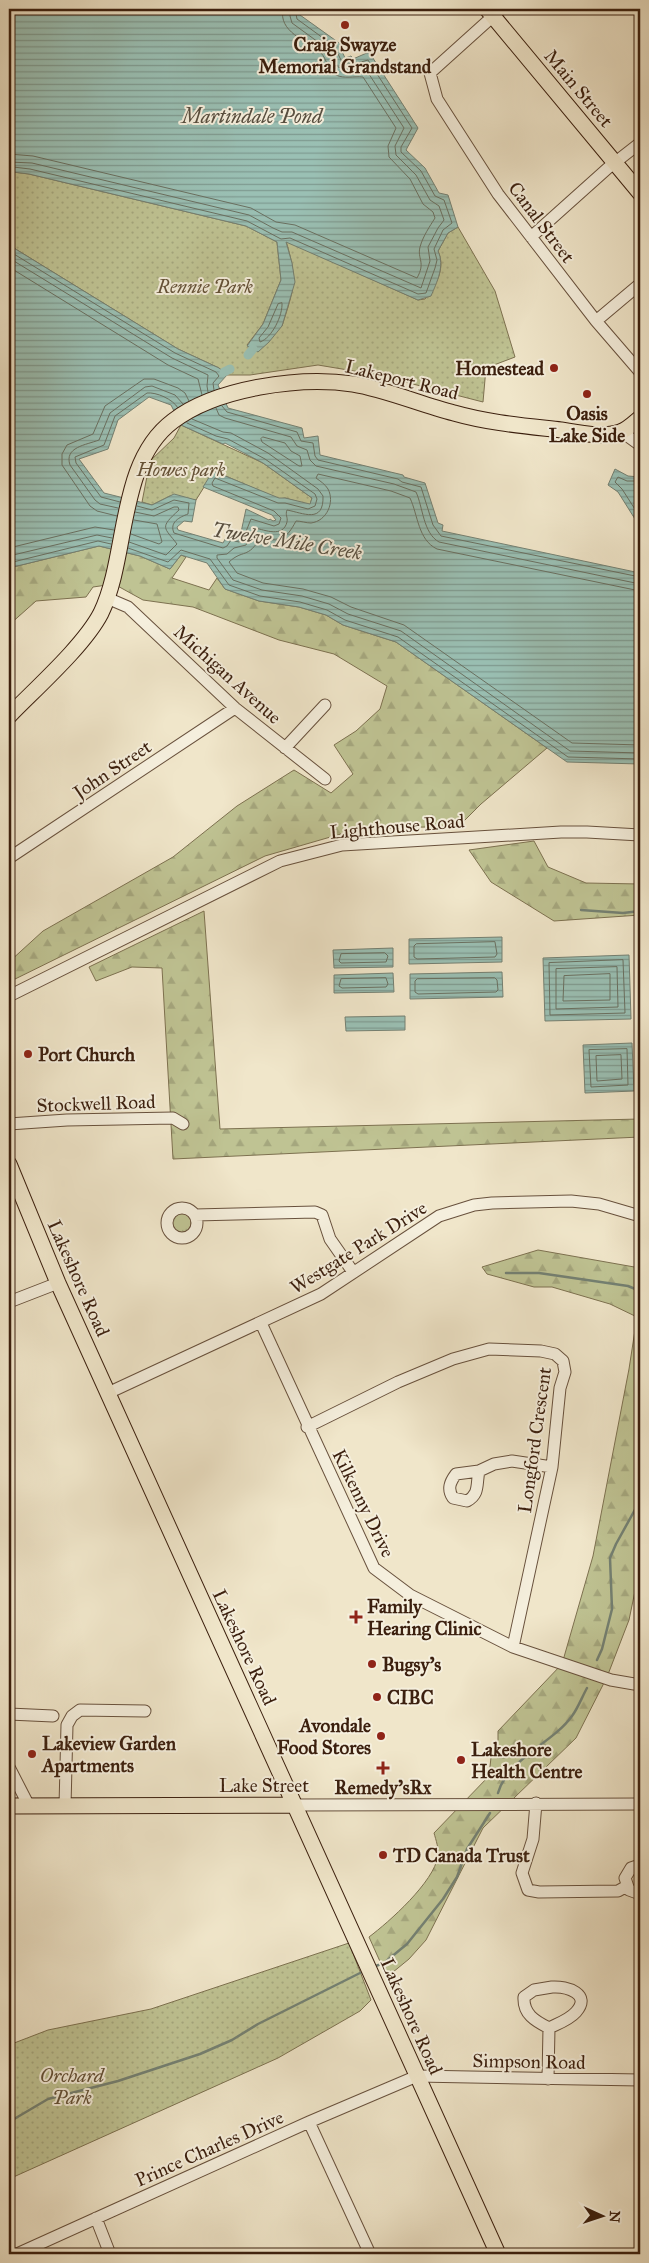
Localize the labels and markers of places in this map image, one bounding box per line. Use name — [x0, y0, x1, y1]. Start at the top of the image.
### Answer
marker: Craig Swayze Memorial Grandstand — [339, 19, 351, 31]
place label: Craig Swayze Memorial Grandstand — [259, 33, 432, 78]
place label: Homestead — [455, 357, 544, 380]
marker: Homestead — [548, 362, 560, 374]
marker: Oasis Lake Side — [581, 388, 593, 400]
place label: Oasis Lake Side — [549, 402, 625, 447]
place label: Port Church — [38, 1043, 136, 1066]
marker: Port Church — [22, 1048, 34, 1060]
place label: Family Hearing Clinic — [367, 1595, 482, 1641]
marker: Family Hearing Clinic — [349, 1610, 363, 1624]
place label: Bugsy's — [382, 1653, 441, 1677]
marker: Bugsy's — [366, 1658, 378, 1670]
place label: CIBC — [387, 1686, 434, 1709]
marker: CIBC — [371, 1691, 383, 1703]
place label: Avondale Food Stores — [277, 1714, 371, 1759]
marker: Avondale Food Stores — [375, 1730, 387, 1742]
place label: Lakeview Garden Apartments — [40, 1732, 177, 1778]
place label: Lakeshore Health Centre — [471, 1738, 582, 1783]
marker: Lakeview Garden Apartments — [26, 1748, 38, 1760]
marker: Lakeshore Health Centre — [455, 1754, 467, 1766]
marker: Remedy'sRx — [377, 1762, 389, 1774]
place label: Remedy'sRx — [335, 1776, 432, 1800]
place label: TD Canada Trust — [392, 1844, 530, 1867]
marker: TD Canada Trust — [377, 1849, 389, 1861]

